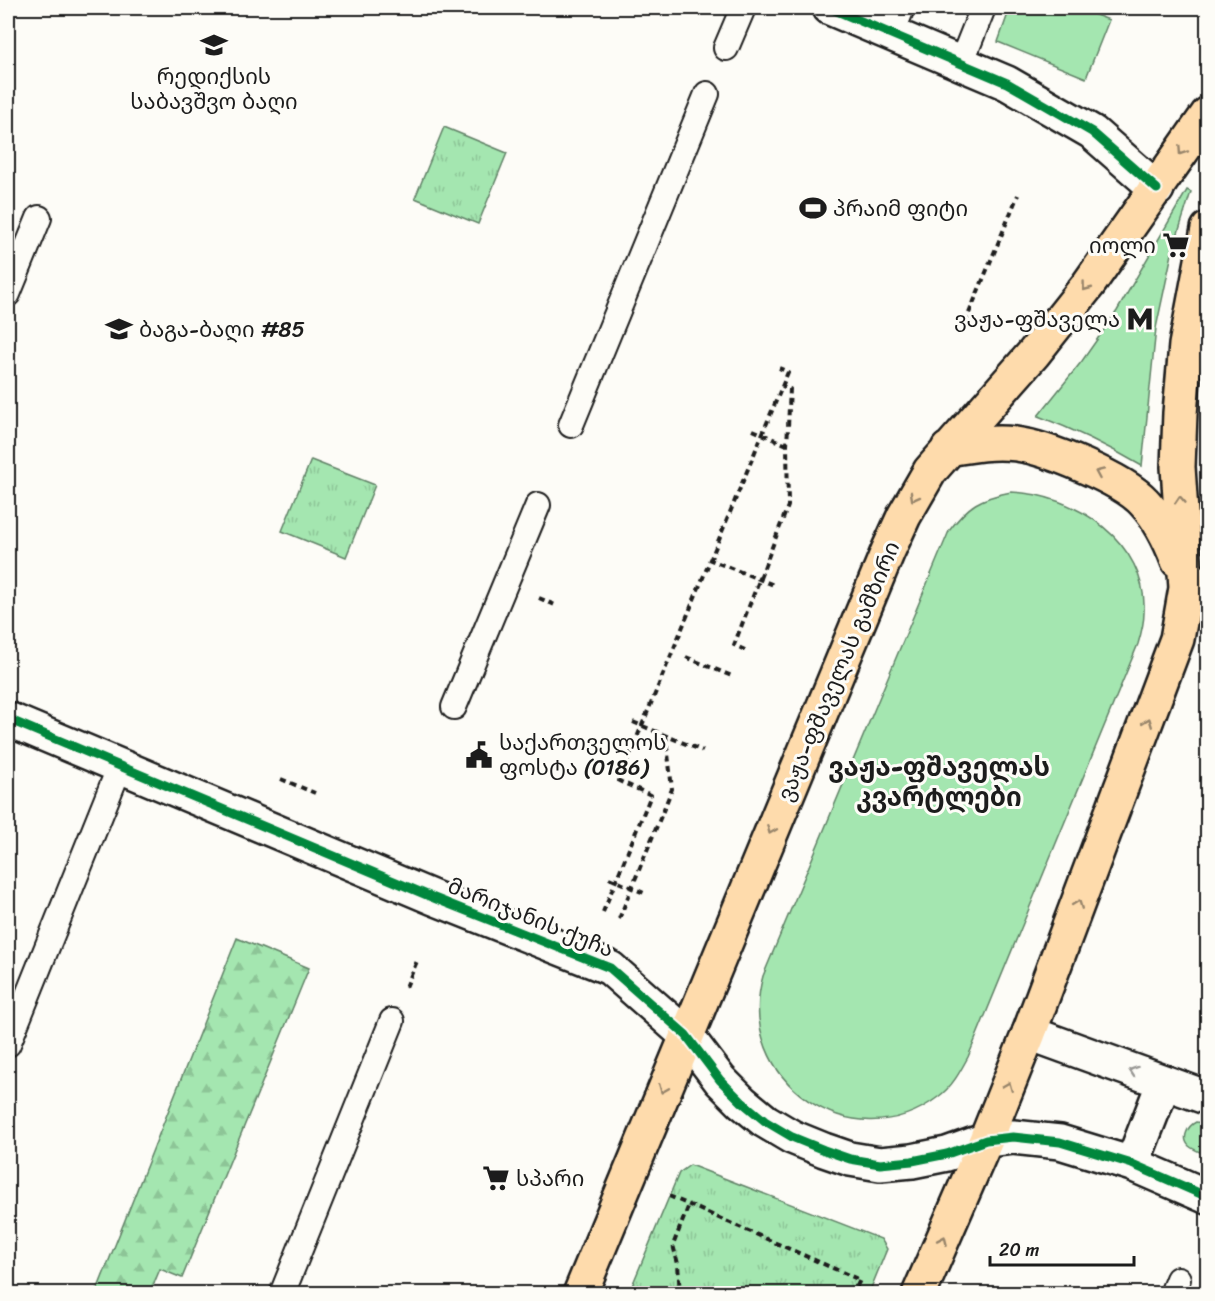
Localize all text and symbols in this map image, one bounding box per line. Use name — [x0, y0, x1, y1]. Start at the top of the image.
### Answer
school or university icon: რედიქსის საბავშვო ბაღი — [199, 30, 229, 60]
place label: რედიქსის საბავშვო ბაღი — [130, 57, 298, 121]
one-way arrow — [1178, 144, 1189, 155]
place label: პრაიმ ფიტი — [833, 189, 968, 228]
sports icon: პრაიმ ფიტი — [798, 193, 828, 223]
place label: იოლი — [1089, 226, 1156, 265]
supermarket icon: იოლი — [1161, 230, 1191, 260]
one-way arrow — [1082, 281, 1093, 292]
place label: ვაჟა-ფშაველა — [954, 300, 1120, 339]
metro station icon: ვაჟა-ფშაველა — [1125, 304, 1155, 334]
place label: ბაგა-ბაღი #85 — [139, 310, 305, 349]
school or university icon: ბაგა-ბაღი #85 — [104, 314, 134, 344]
one-way arrow — [1094, 469, 1105, 481]
one-way arrow — [910, 491, 921, 501]
one-way arrow — [1174, 496, 1187, 505]
street label: ვაჟა-ფშაველას გამზირი — [766, 535, 911, 807]
one-way arrow — [1140, 717, 1153, 728]
place label: საქართველოს ფოსტა (0186) — [499, 723, 666, 787]
public building icon: საქართველოს ფოსტა (0186) — [464, 740, 494, 770]
district label: ვაჟა-ფშაველას კვარტლები — [828, 744, 1050, 820]
one-way arrow — [766, 824, 778, 835]
street label: მარიჯანის ქუჩა — [442, 866, 620, 969]
one-way arrow — [1071, 899, 1083, 910]
one-way arrow — [1128, 1066, 1139, 1078]
one-way arrow — [1001, 1081, 1013, 1092]
one-way arrow — [658, 1083, 670, 1094]
place label: სპარი — [516, 1159, 584, 1198]
supermarket icon: სპარი — [481, 1163, 511, 1193]
scale bar — [990, 1229, 1134, 1267]
text: 20 m — [999, 1234, 1039, 1266]
one-way arrow — [936, 1235, 948, 1246]

